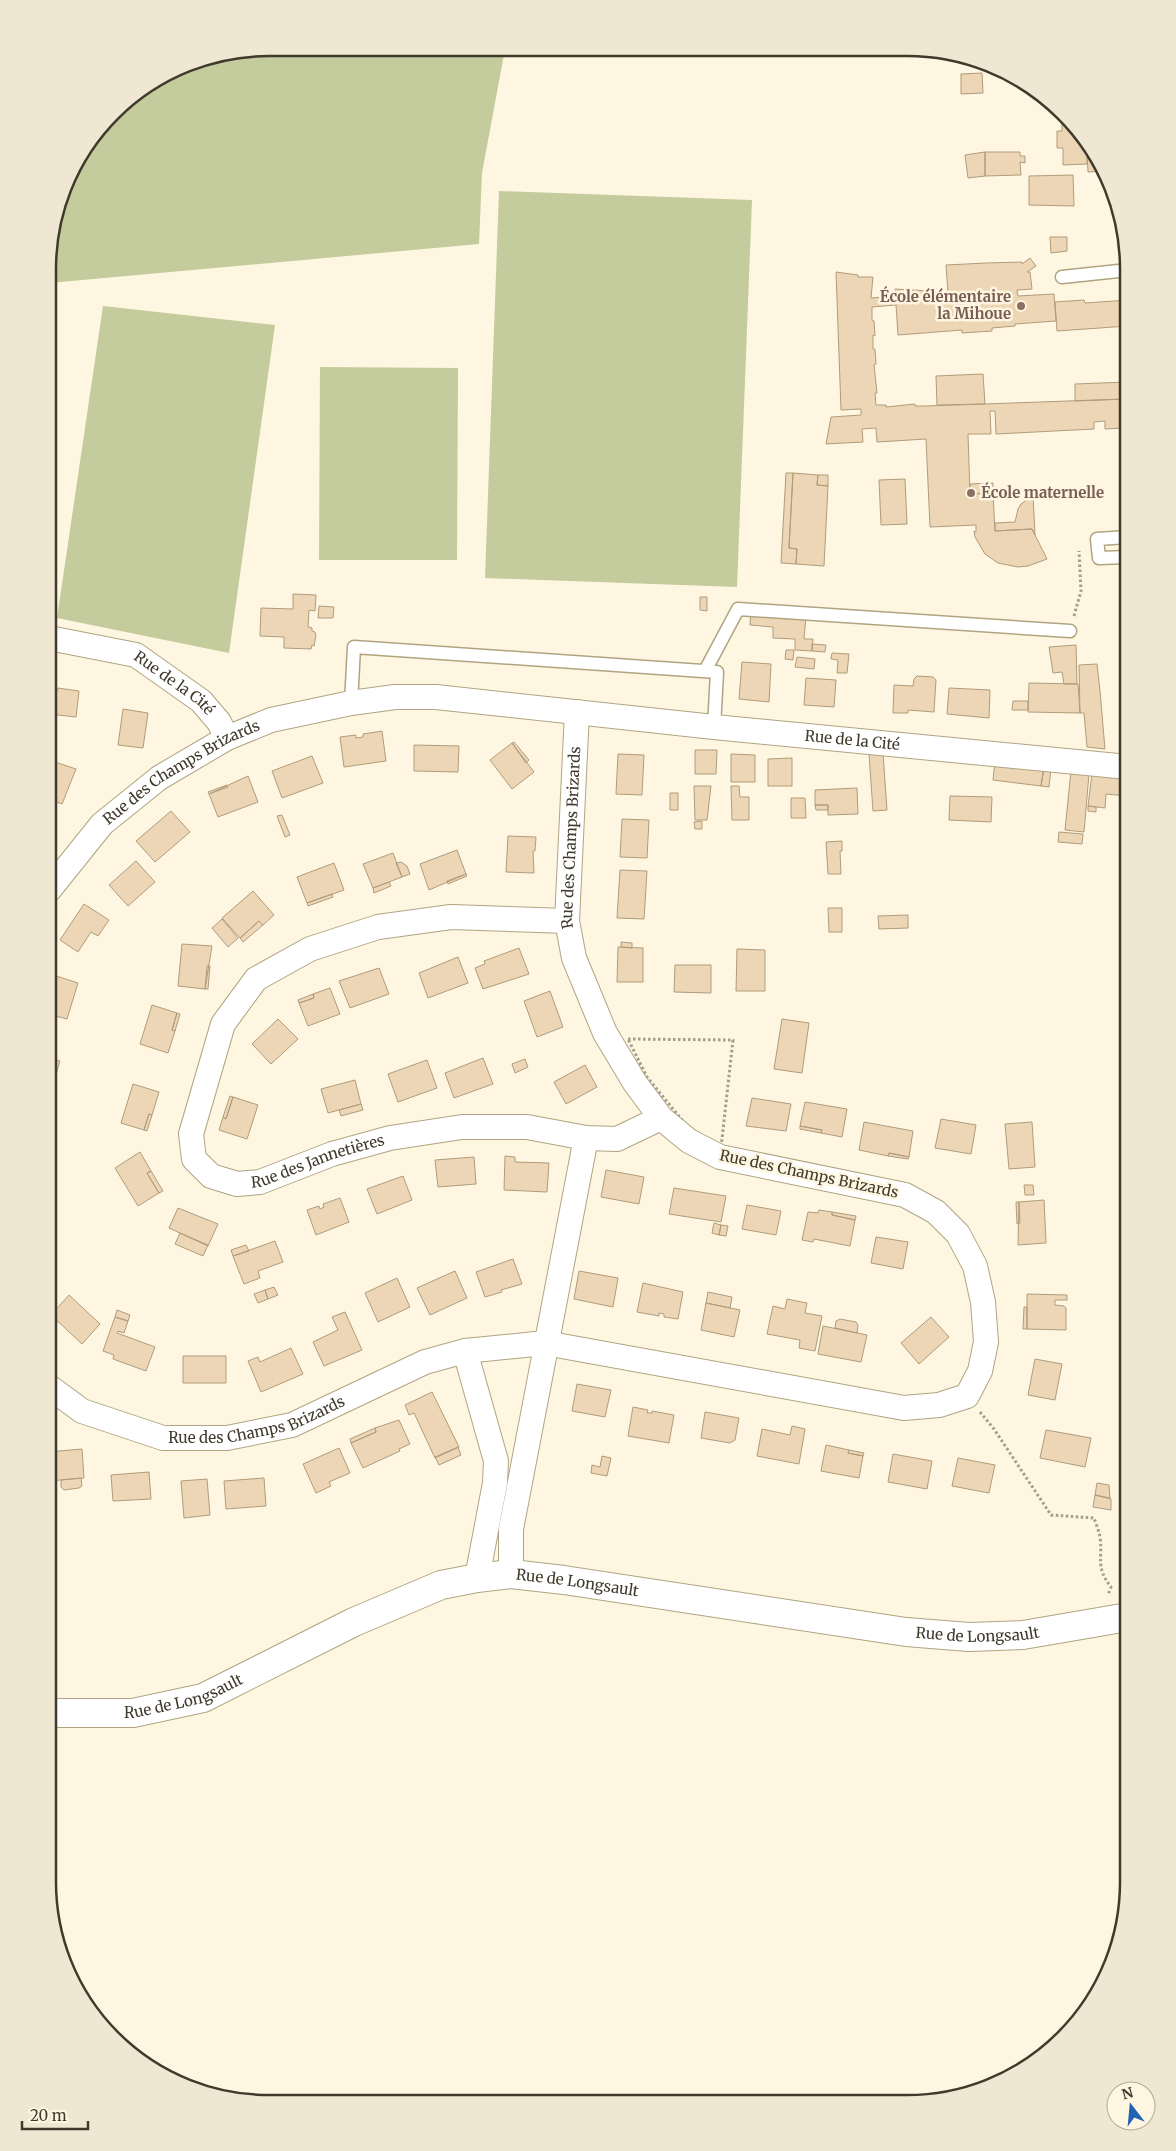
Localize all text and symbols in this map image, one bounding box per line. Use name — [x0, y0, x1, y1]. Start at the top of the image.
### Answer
place label: École élémentaire la Mihoue — [880, 286, 1011, 323]
marker: École élémentaire la Mihoue — [1015, 300, 1027, 312]
place label: École maternelle — [981, 482, 1104, 502]
marker: École maternelle — [965, 487, 977, 499]
street label: Rue de la Cité — [130, 647, 219, 719]
street label: Rue des Champs Brizards — [99, 716, 262, 828]
street label: Rue de la Cité — [804, 726, 901, 754]
street label: Rue des Champs Brizards — [557, 746, 584, 930]
street label: Rue des Jannetières — [250, 1130, 386, 1192]
street label: Rue des Champs Brizards — [718, 1145, 900, 1202]
street label: Rue des Champs Brizards — [168, 1391, 348, 1447]
street label: Rue de Longsault — [515, 1565, 640, 1600]
street label: Rue de Longsault — [915, 1622, 1041, 1646]
street label: Rue de Longsault — [124, 1670, 246, 1722]
north arrow — [1106, 2081, 1156, 2131]
text: N — [1120, 2083, 1135, 2104]
scale bar — [22, 2098, 89, 2130]
text: 20 m — [30, 2106, 67, 2125]

